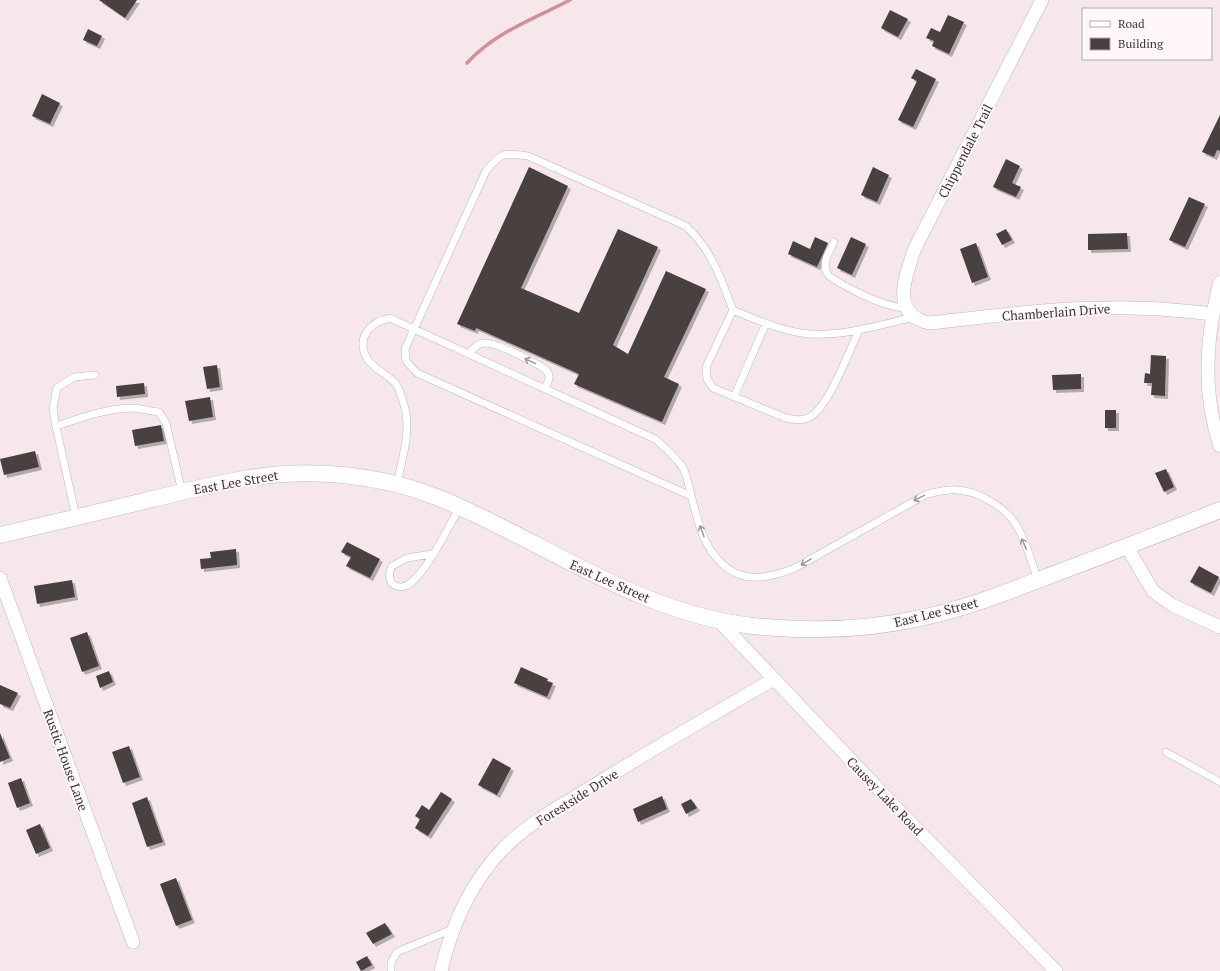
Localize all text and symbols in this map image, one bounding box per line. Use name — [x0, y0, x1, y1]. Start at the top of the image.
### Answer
legend — [1082, 8, 1212, 60]
text: Road — [1118, 16, 1145, 31]
text: Building — [1118, 36, 1164, 51]
street label: Chippendale Trail — [934, 101, 997, 201]
street label: Chamberlain Drive — [1001, 299, 1111, 325]
one-way arrow — [524, 357, 536, 364]
street label: East Lee Street — [192, 466, 280, 498]
one-way arrow — [913, 495, 925, 502]
one-way arrow — [698, 525, 705, 538]
one-way arrow — [1020, 538, 1028, 550]
street label: East Lee Street — [567, 555, 653, 607]
one-way arrow — [800, 558, 812, 566]
street label: East Lee Street — [892, 593, 980, 631]
street label: Rustic House Lane — [39, 707, 93, 813]
street label: Causey Lake Road — [843, 753, 927, 839]
street label: Forestside Drive — [532, 765, 622, 829]

